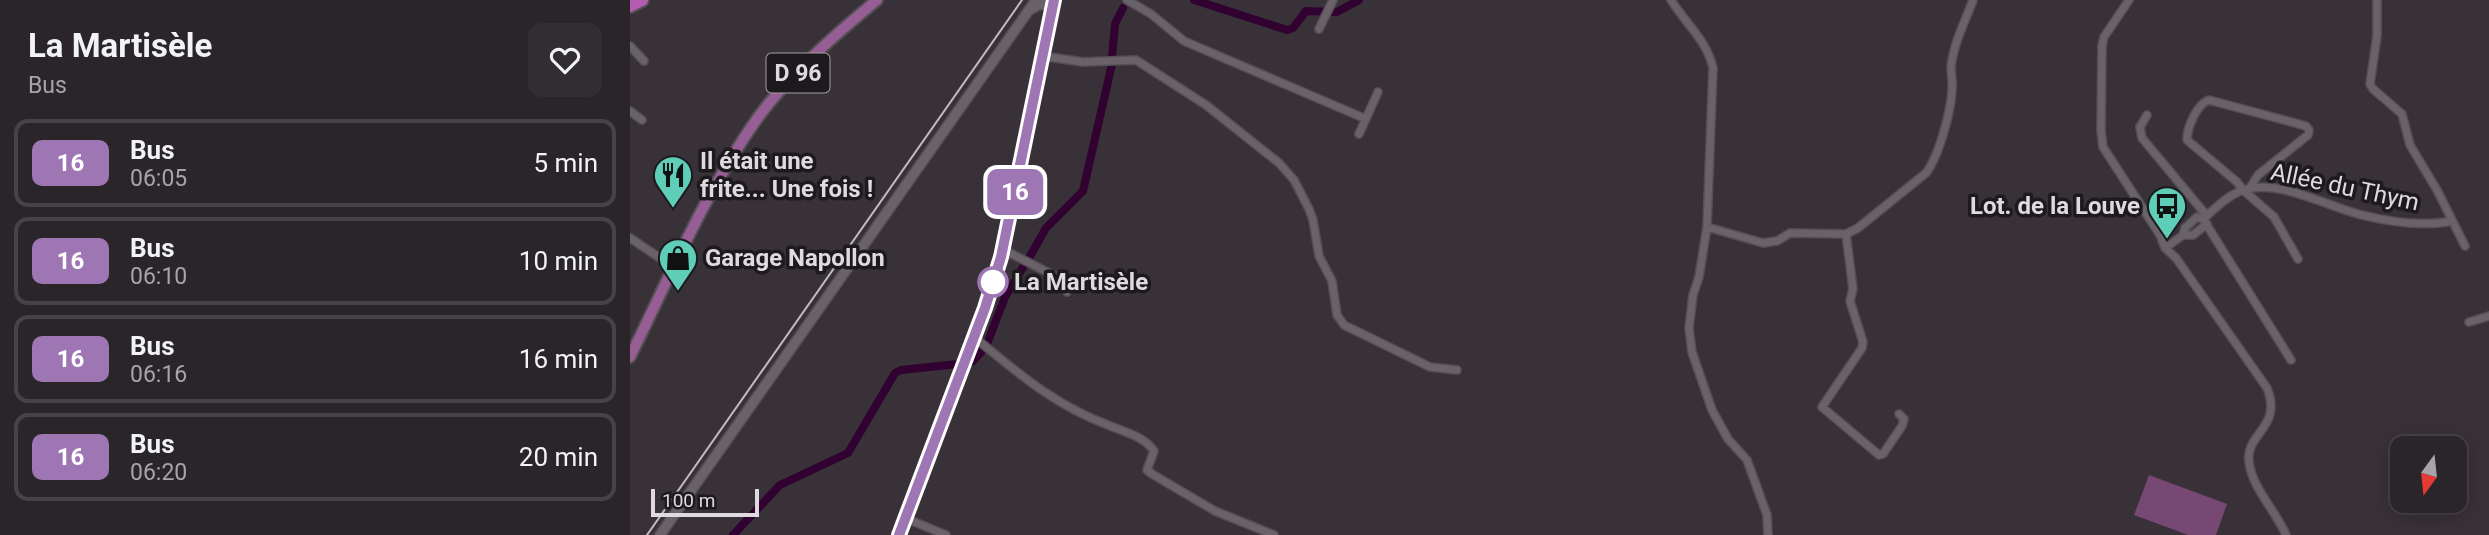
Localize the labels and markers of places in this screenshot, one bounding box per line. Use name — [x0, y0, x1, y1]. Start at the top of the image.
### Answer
place label: Il était une frite... Une fois ! — [700, 147, 873, 203]
restaurant icon: Il était une frite... Une fois ! — [652, 154, 694, 209]
bus stop icon: Lot. de la Louve — [2146, 185, 2188, 240]
place label: Lot. de la Louve — [1970, 192, 2140, 220]
shop icon: Garage Napollon — [657, 237, 699, 292]
place label: Garage Napollon — [705, 244, 885, 272]
marker: La Martisèle — [978, 267, 1008, 297]
place label: La Martisèle — [1014, 268, 1148, 296]

